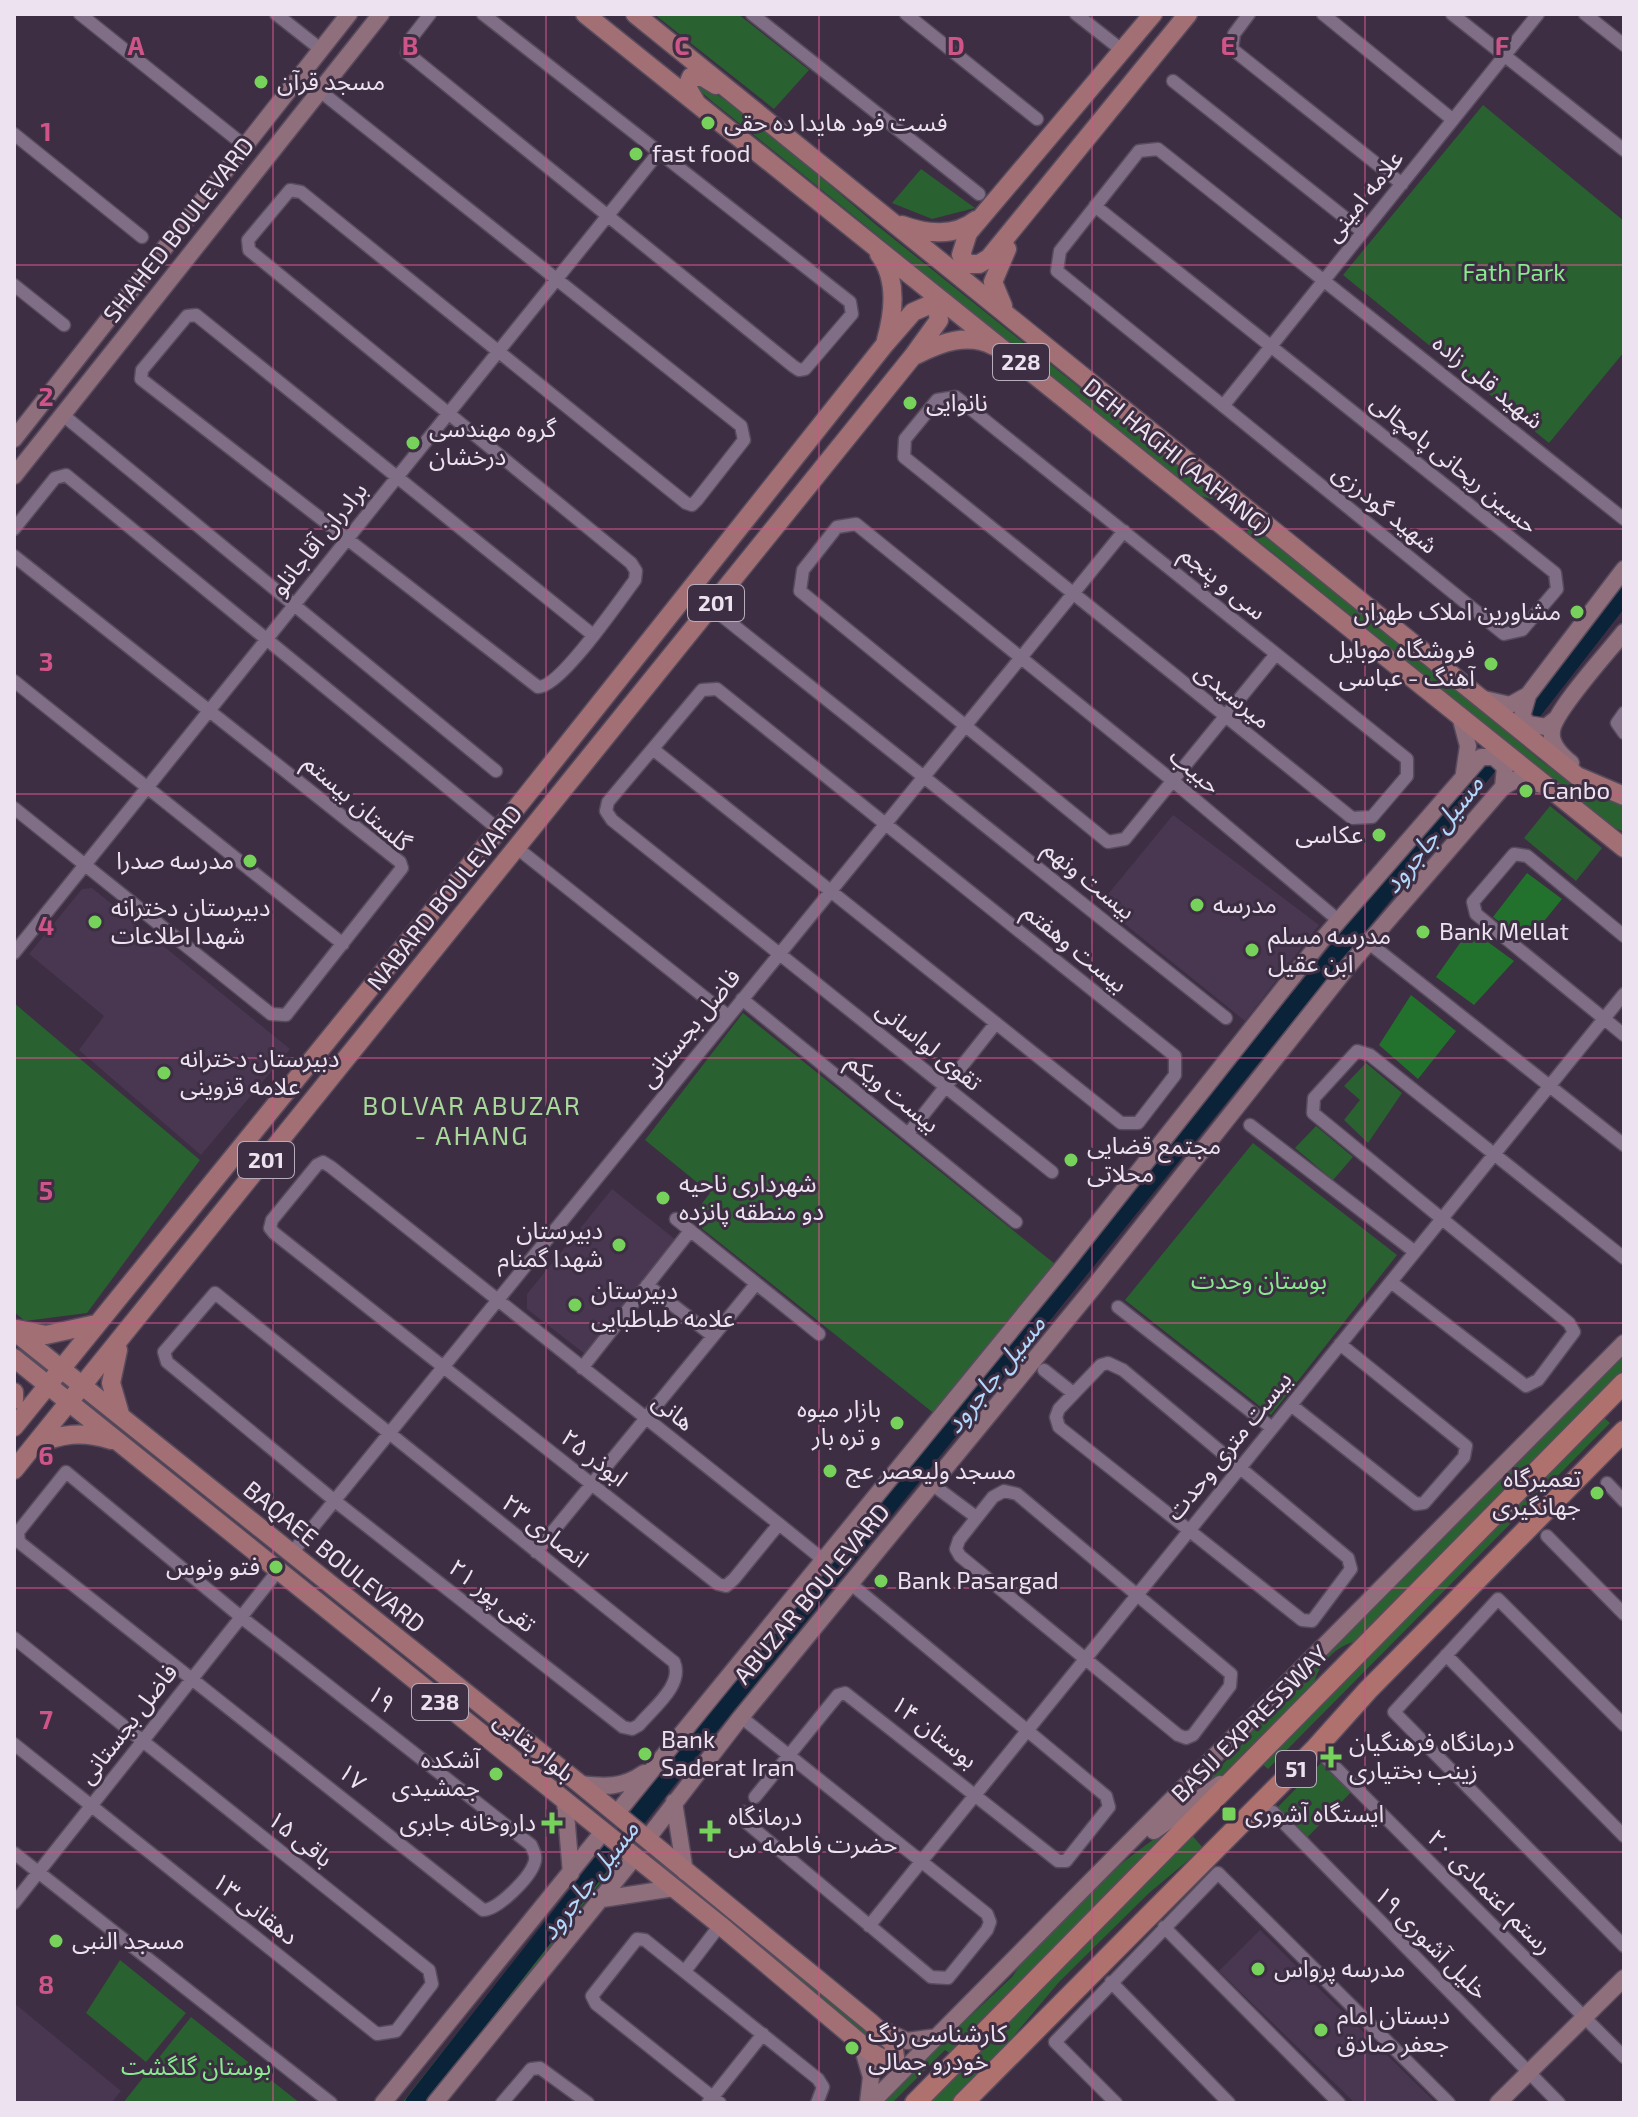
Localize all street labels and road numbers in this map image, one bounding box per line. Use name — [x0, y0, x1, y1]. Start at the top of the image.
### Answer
street label: SHAHED BOULEVARD — [96, 131, 259, 328]
street label: علامه امینی — [1317, 143, 1409, 247]
street label: شهید قلی زاده — [1427, 327, 1550, 435]
road number: 228 — [993, 344, 1049, 380]
street label: DEH HAGHI (AAHANG) — [1078, 371, 1278, 541]
street label: حسین ریحانی پامچالی — [1364, 387, 1544, 541]
street label: شهید گودرزی — [1327, 457, 1444, 560]
street label: برادران آقاجانلو — [263, 475, 373, 601]
street label: سی و پنجم — [1173, 538, 1273, 628]
road number: 201 — [688, 585, 744, 621]
street label: میرسیدی — [1190, 656, 1278, 735]
street label: حبیب — [1164, 740, 1227, 800]
street label: گلستان بیستم — [295, 747, 419, 860]
street label: NABARD BOULEVARD — [360, 799, 527, 996]
street label: بیست ونهم — [1035, 833, 1142, 928]
street label: بیست وهفتم — [1015, 896, 1134, 1001]
street label: فاضل بجستانی — [632, 962, 746, 1092]
street label: تقوی لواسانی — [871, 994, 988, 1097]
street label: بیست ویکم — [839, 1046, 946, 1141]
road number: 201 — [238, 1142, 294, 1178]
street label: بیست متری وحدت — [1159, 1365, 1298, 1526]
street label: هانی — [647, 1386, 701, 1436]
street label: ابوذر ۲۵ — [555, 1422, 634, 1493]
street label: BAQAEE BOULEVARD — [238, 1474, 431, 1638]
street label: انصاری ۲۳ — [496, 1487, 595, 1573]
street label: ABUZAR BOULEVARD — [727, 1497, 895, 1689]
street label: تقی پور ۲۱ — [442, 1552, 542, 1639]
street label: BASIJ EXPRESSWAY — [1164, 1638, 1334, 1807]
street label: فاضل بجستانی — [71, 1657, 183, 1789]
street label: ۱۹ — [362, 1678, 402, 1718]
road number: 238 — [412, 1684, 468, 1720]
street label: بوستان ۱۴ — [885, 1688, 984, 1774]
street label: بلوار بقایی — [488, 1705, 581, 1788]
road number: 51 — [1276, 1751, 1316, 1787]
street label: ۱۷ — [333, 1756, 373, 1796]
street label: باقی ۱۵ — [263, 1803, 339, 1872]
street label: رستم اعتمادی ۲۰ — [1420, 1822, 1560, 1962]
street label: دهقانی ۱۳ — [207, 1865, 305, 1950]
street label: خلیل آشوری ۱۹ — [1368, 1879, 1495, 2006]

